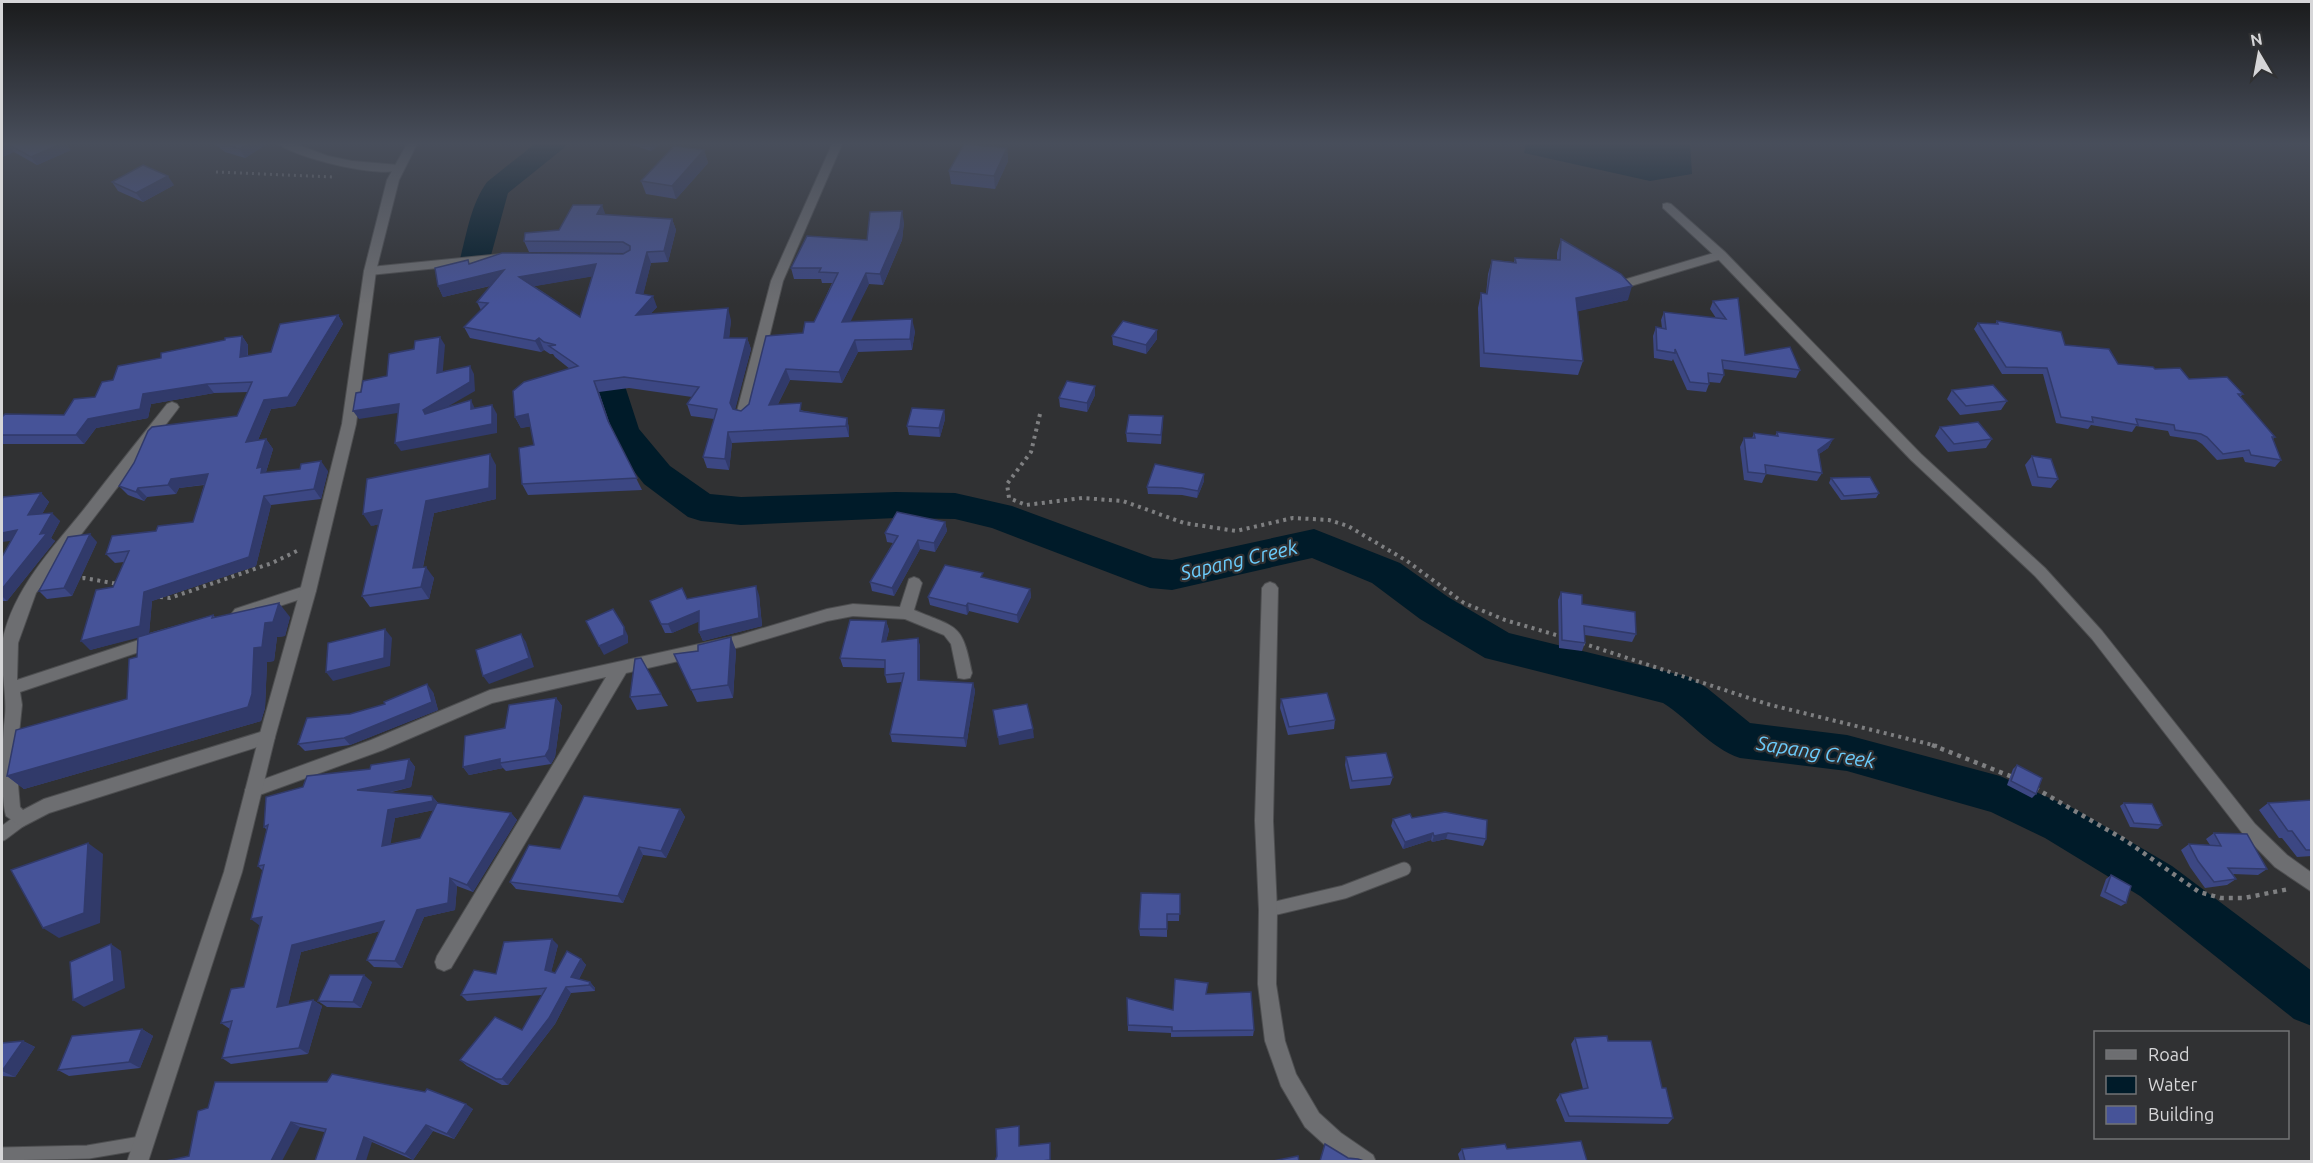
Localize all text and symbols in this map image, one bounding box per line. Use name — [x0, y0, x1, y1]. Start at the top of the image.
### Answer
north arrow — [2229, 24, 2289, 84]
text: N — [2249, 29, 2264, 49]
water label: Sapang Creek — [1177, 535, 1300, 584]
water label: Sapang Creek — [1754, 731, 1878, 772]
legend — [2094, 1031, 2289, 1139]
text: Road — [2148, 1044, 2190, 1064]
text: Water — [2148, 1074, 2198, 1094]
text: Building — [2148, 1104, 2214, 1124]

